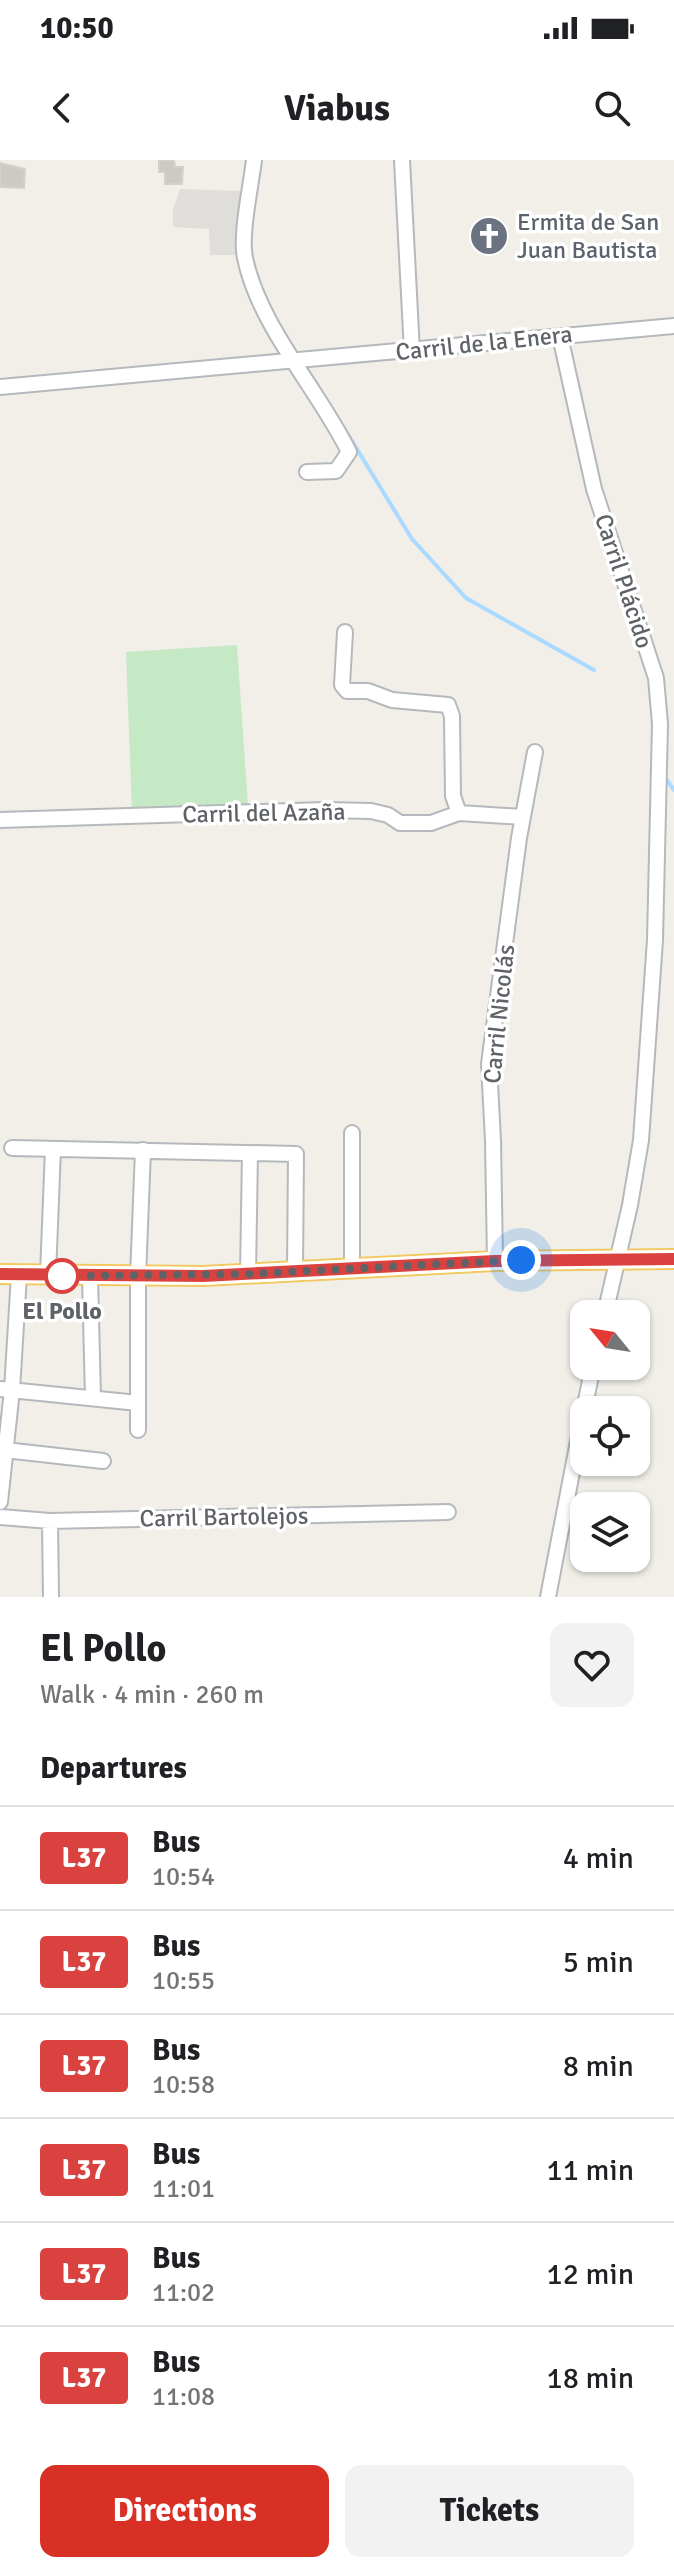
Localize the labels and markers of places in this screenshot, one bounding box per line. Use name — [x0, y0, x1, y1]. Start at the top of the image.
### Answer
place label: Ermita de San Juan Bautista — [517, 207, 659, 265]
church icon: Ermita de San Juan Bautista — [468, 215, 510, 257]
marker: El Pollo — [45, 1259, 79, 1293]
place label: El Pollo — [22, 1296, 102, 1326]

